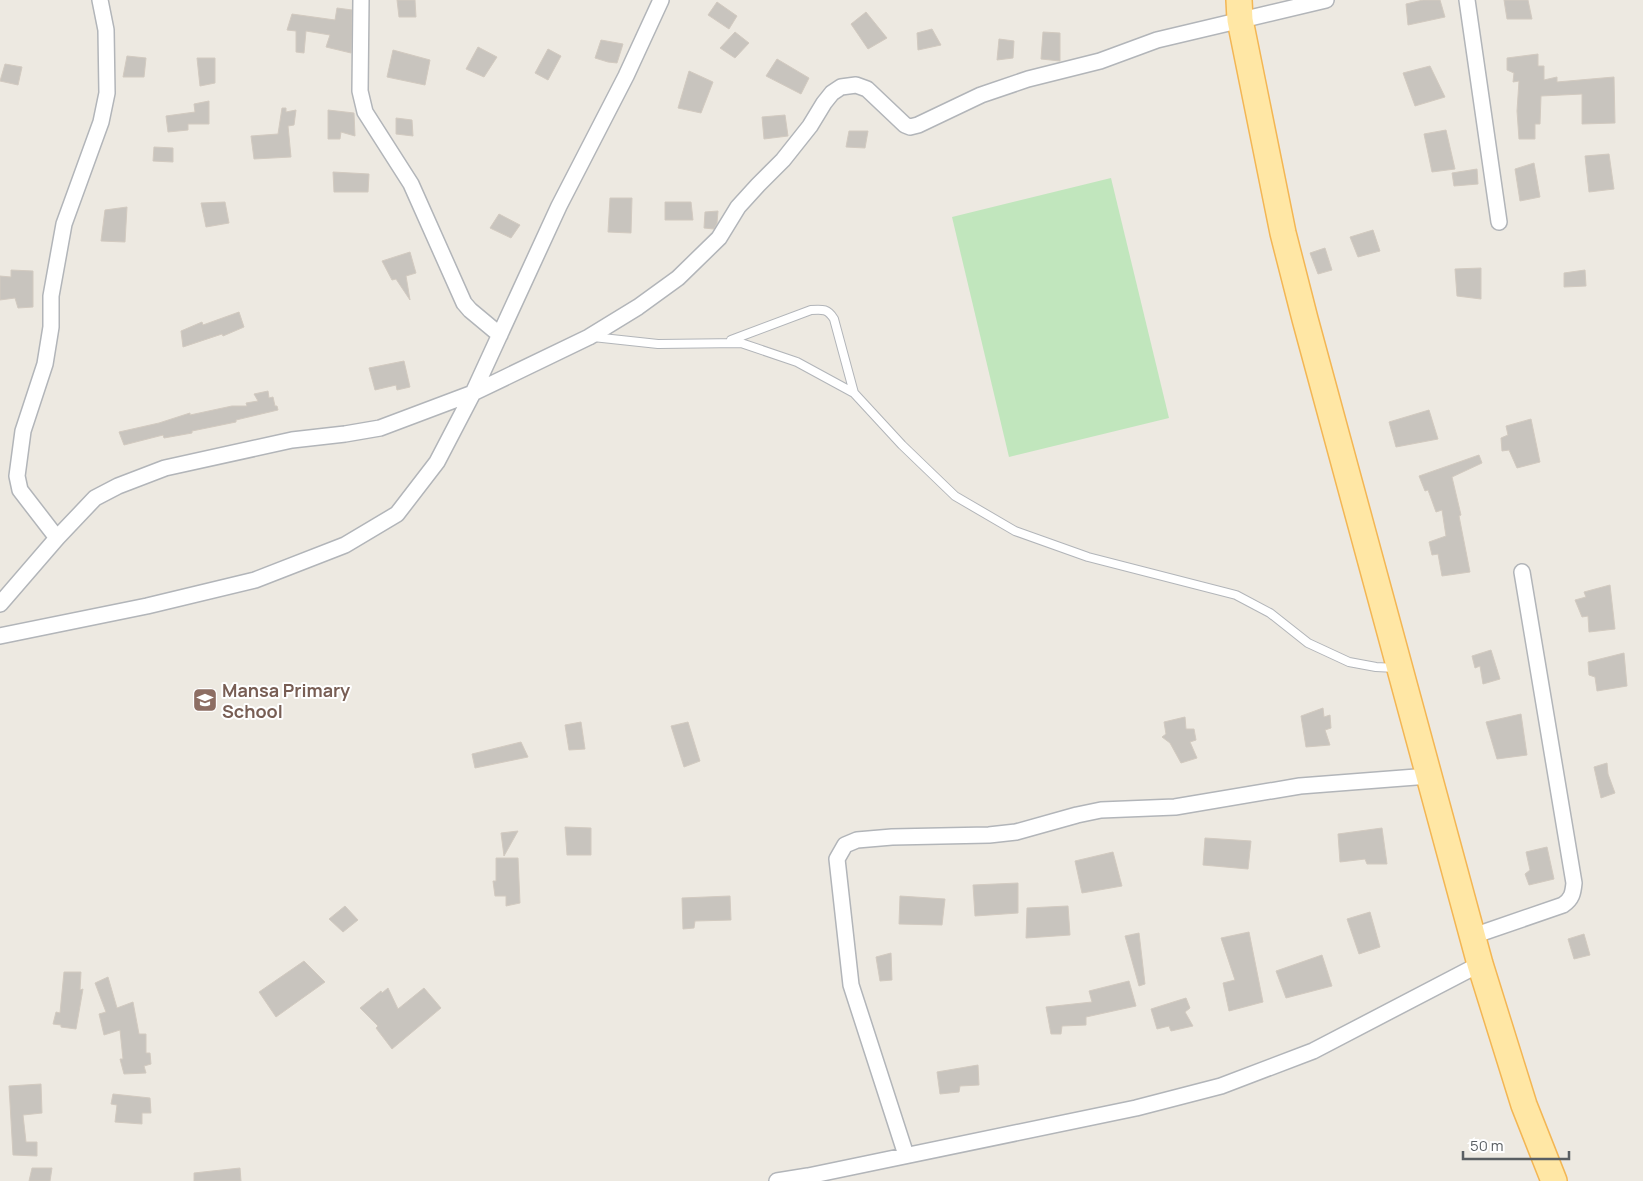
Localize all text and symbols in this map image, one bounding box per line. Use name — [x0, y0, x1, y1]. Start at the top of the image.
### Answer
place label: Mansa Primary School — [222, 678, 350, 723]
school or university icon: Mansa Primary School — [192, 687, 218, 713]
scale bar — [1463, 1128, 1569, 1160]
text: 50 m — [1470, 1135, 1504, 1156]

